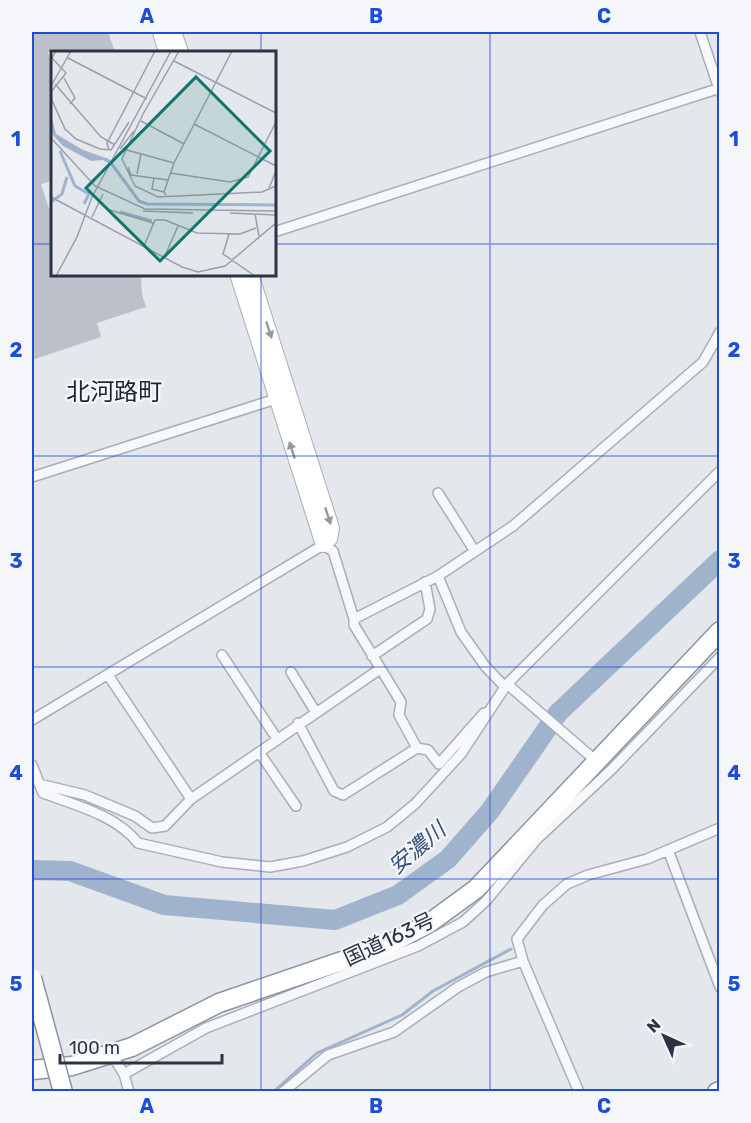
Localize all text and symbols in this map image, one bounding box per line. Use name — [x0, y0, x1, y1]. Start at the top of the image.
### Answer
text: A — [140, 4, 155, 28]
text: B — [369, 4, 383, 28]
text: C — [597, 4, 611, 28]
inset map — [51, 51, 276, 276]
text: 1 — [11, 127, 21, 151]
text: 1 — [729, 127, 739, 151]
one-way arrow — [265, 321, 274, 339]
text: 2 — [10, 338, 23, 362]
text: 2 — [728, 338, 741, 362]
district label: 北河路町 — [66, 378, 162, 406]
one-way arrow — [287, 441, 297, 459]
one-way arrow — [324, 507, 333, 525]
text: 3 — [9, 549, 23, 573]
text: 3 — [727, 549, 741, 573]
text: 4 — [9, 761, 23, 785]
text: 4 — [727, 761, 741, 785]
water label: 安濃川 — [383, 815, 452, 880]
street label: 国道163号 — [340, 907, 438, 971]
text: 5 — [10, 972, 23, 996]
text: 5 — [728, 972, 741, 996]
north arrow — [634, 1006, 694, 1066]
text: N — [643, 1015, 665, 1037]
scale bar — [60, 1027, 222, 1065]
text: 100 m — [69, 1037, 120, 1059]
text: A — [140, 1094, 155, 1118]
text: B — [369, 1094, 383, 1118]
text: C — [597, 1094, 611, 1118]

